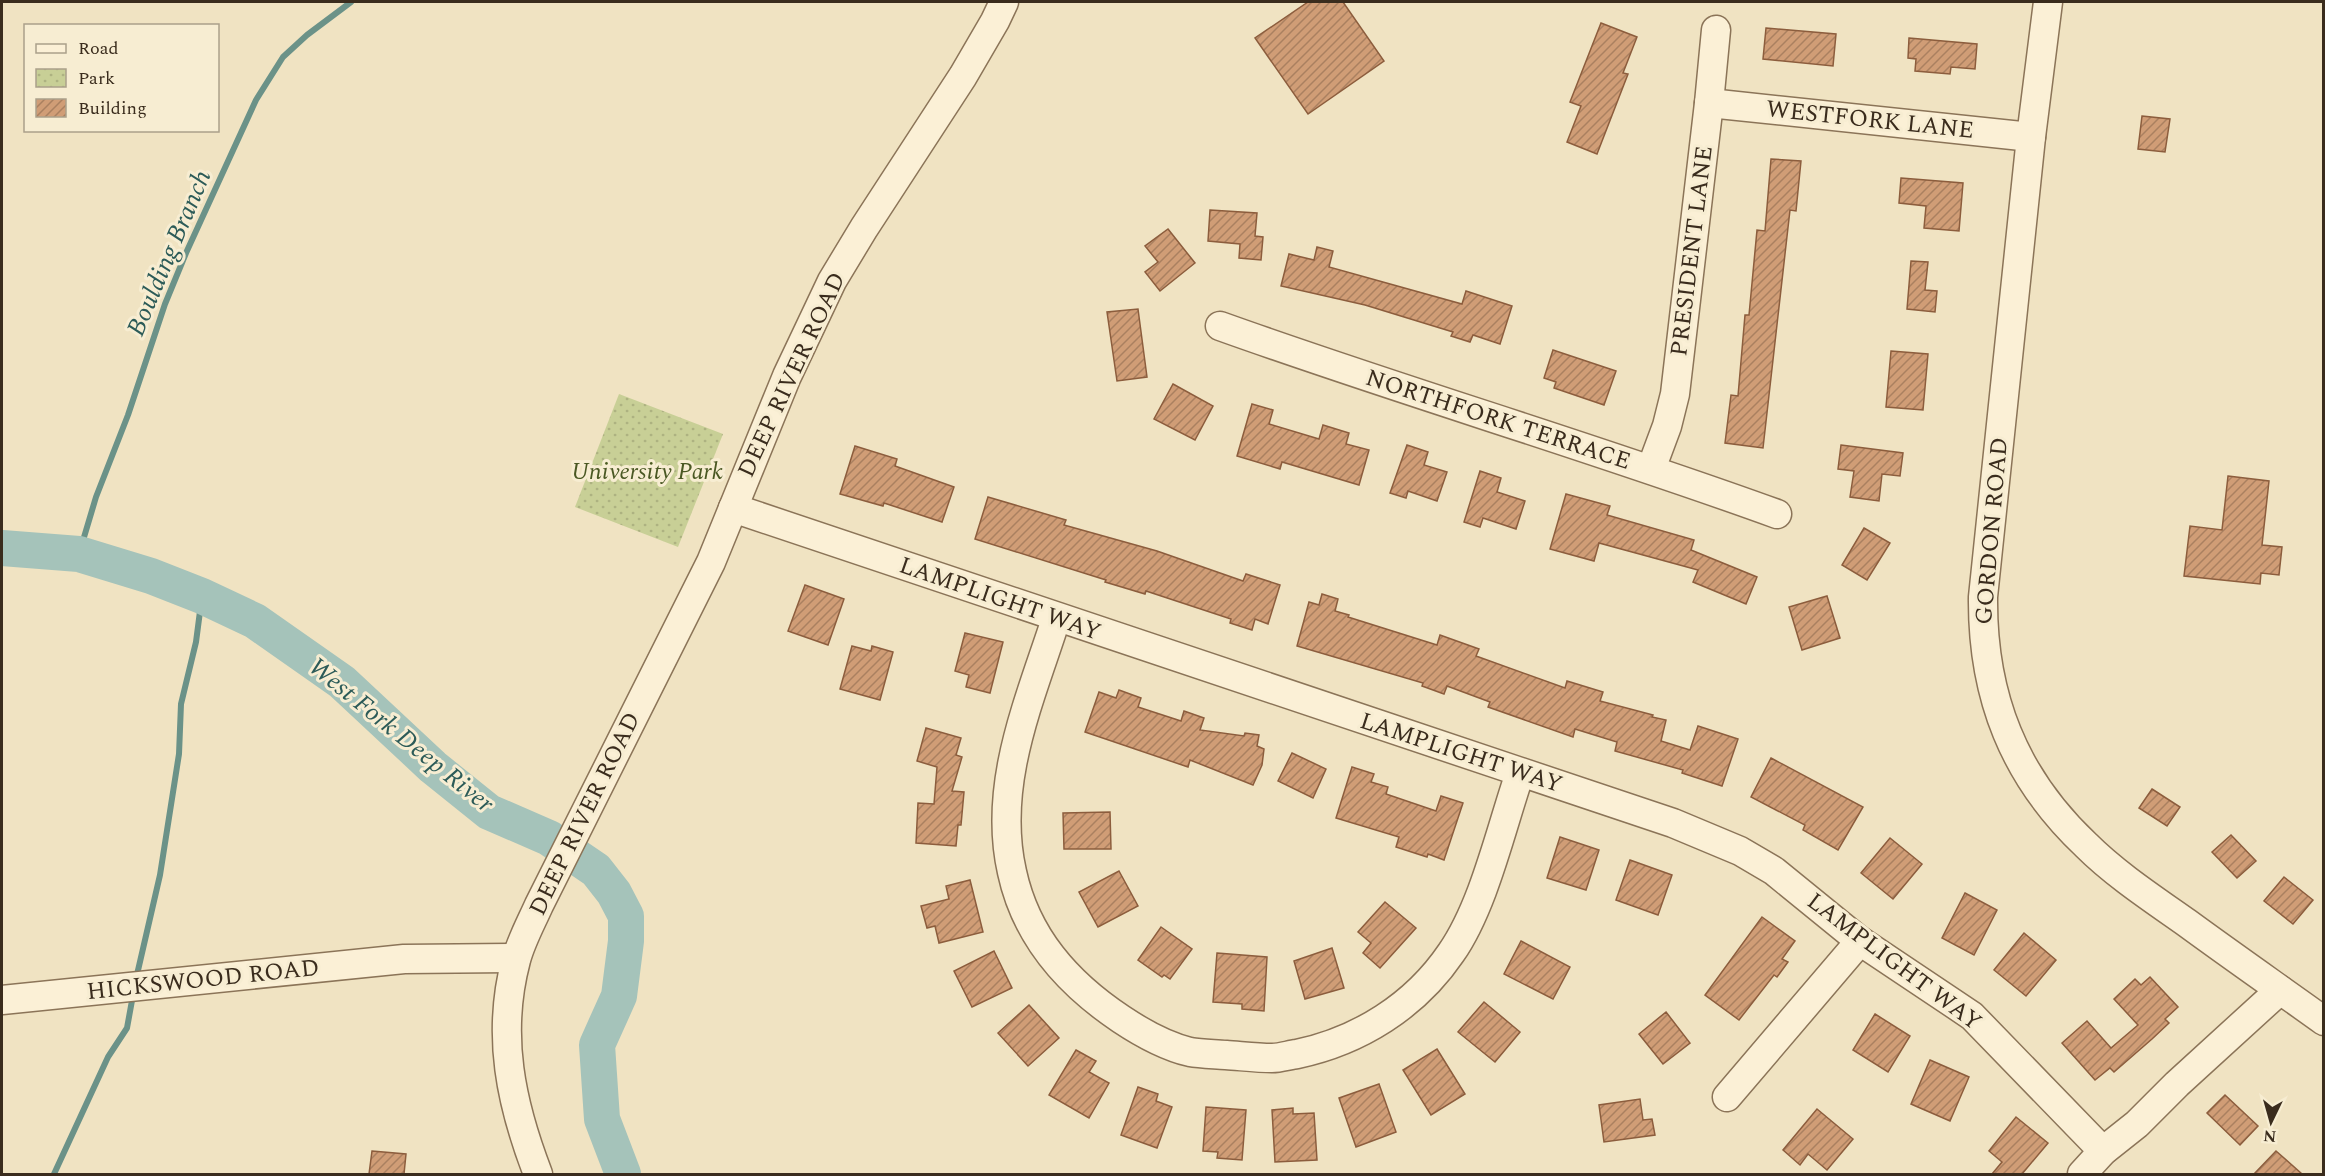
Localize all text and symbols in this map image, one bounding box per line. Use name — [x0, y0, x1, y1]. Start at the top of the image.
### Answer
legend — [24, 24, 219, 132]
text: Road — [78, 35, 119, 62]
text: Park — [78, 65, 115, 92]
street label: WESTFORK LANE — [1764, 91, 1976, 149]
text: Building — [78, 95, 147, 122]
street label: PRESIDENT LANE — [1661, 144, 1723, 358]
water label: Boulding Branch — [116, 163, 222, 343]
street label: DEEP RIVER ROAD — [729, 266, 855, 484]
street label: NORTHFORK TERRACE — [1361, 360, 1635, 480]
street label: GORDON ROAD — [1966, 436, 2018, 626]
park label: University Park — [571, 454, 723, 490]
street label: LAMPLIGHT WAY — [894, 548, 1106, 650]
water label: West Fork Deep River — [299, 647, 504, 823]
street label: LAMPLIGHT WAY — [1355, 703, 1567, 803]
street label: DEEP RIVER ROAD — [520, 706, 650, 922]
street label: LAMPLIGHT WAY — [1799, 884, 1989, 1040]
street label: HICKSWOOD ROAD — [85, 950, 321, 1010]
north arrow — [2241, 1092, 2301, 1152]
text: N — [2262, 1123, 2277, 1148]

